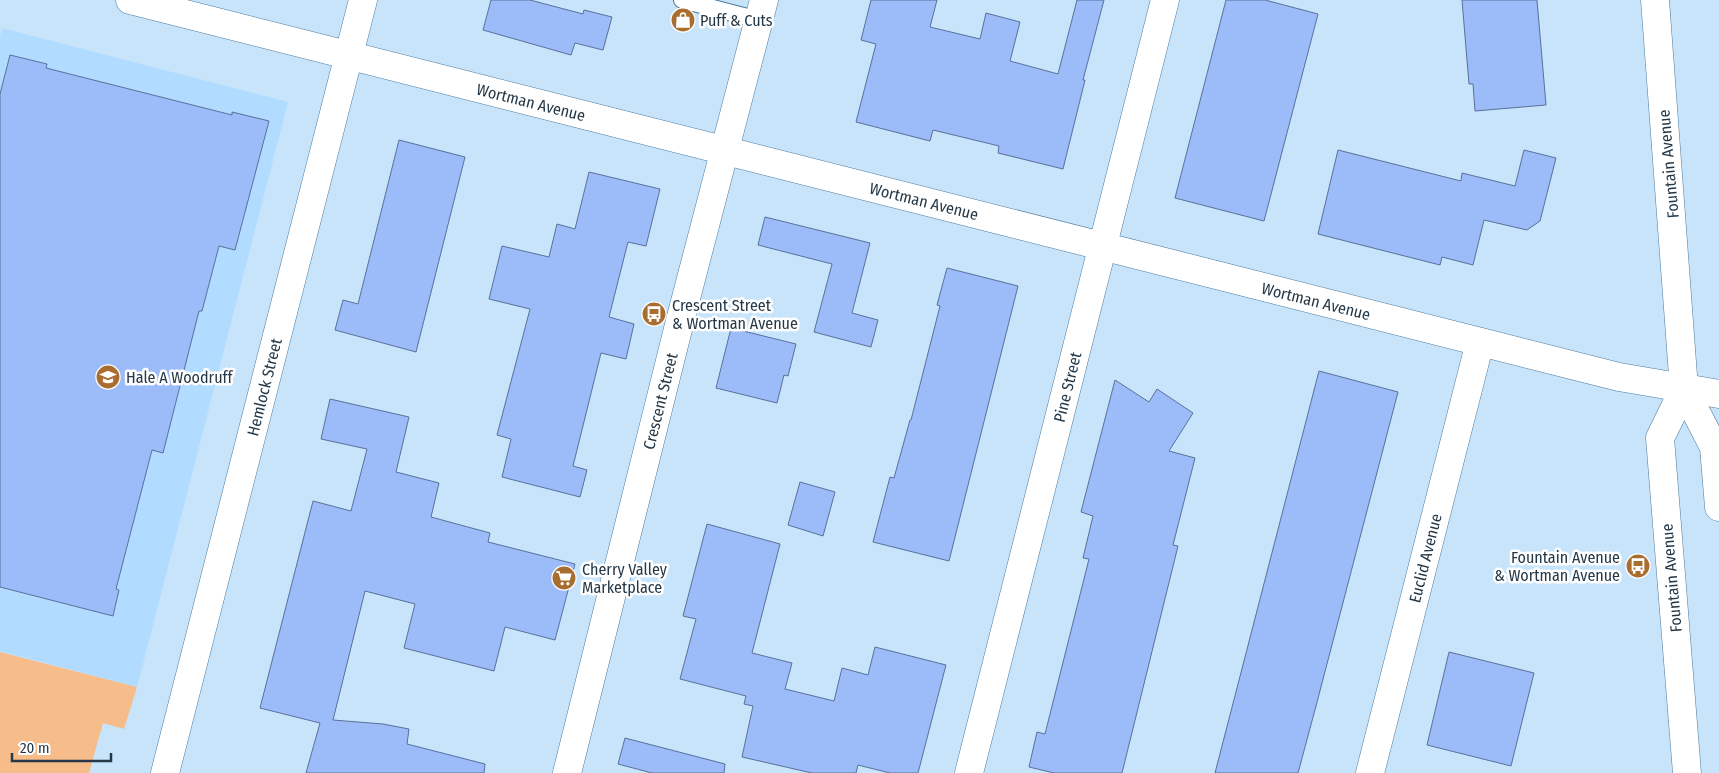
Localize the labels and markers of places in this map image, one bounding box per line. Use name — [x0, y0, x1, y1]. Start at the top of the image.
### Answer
shop icon: Puff & Cuts — [670, 7, 696, 33]
place label: Puff & Cuts — [700, 11, 773, 30]
place label: Crescent Street & Wortman Avenue — [672, 296, 798, 333]
bus stop icon: Crescent Street & Wortman Avenue — [641, 301, 667, 327]
school or university icon: Hale A Woodruff — [95, 364, 121, 390]
place label: Hale A Woodruff — [126, 368, 233, 387]
place label: Fountain Avenue & Wortman Avenue — [1494, 548, 1620, 585]
bus stop icon: Fountain Avenue & Wortman Avenue — [1625, 553, 1651, 579]
place label: Cherry Valley Marketplace — [582, 560, 668, 597]
supermarket icon: Cherry Valley Marketplace — [551, 565, 577, 591]

